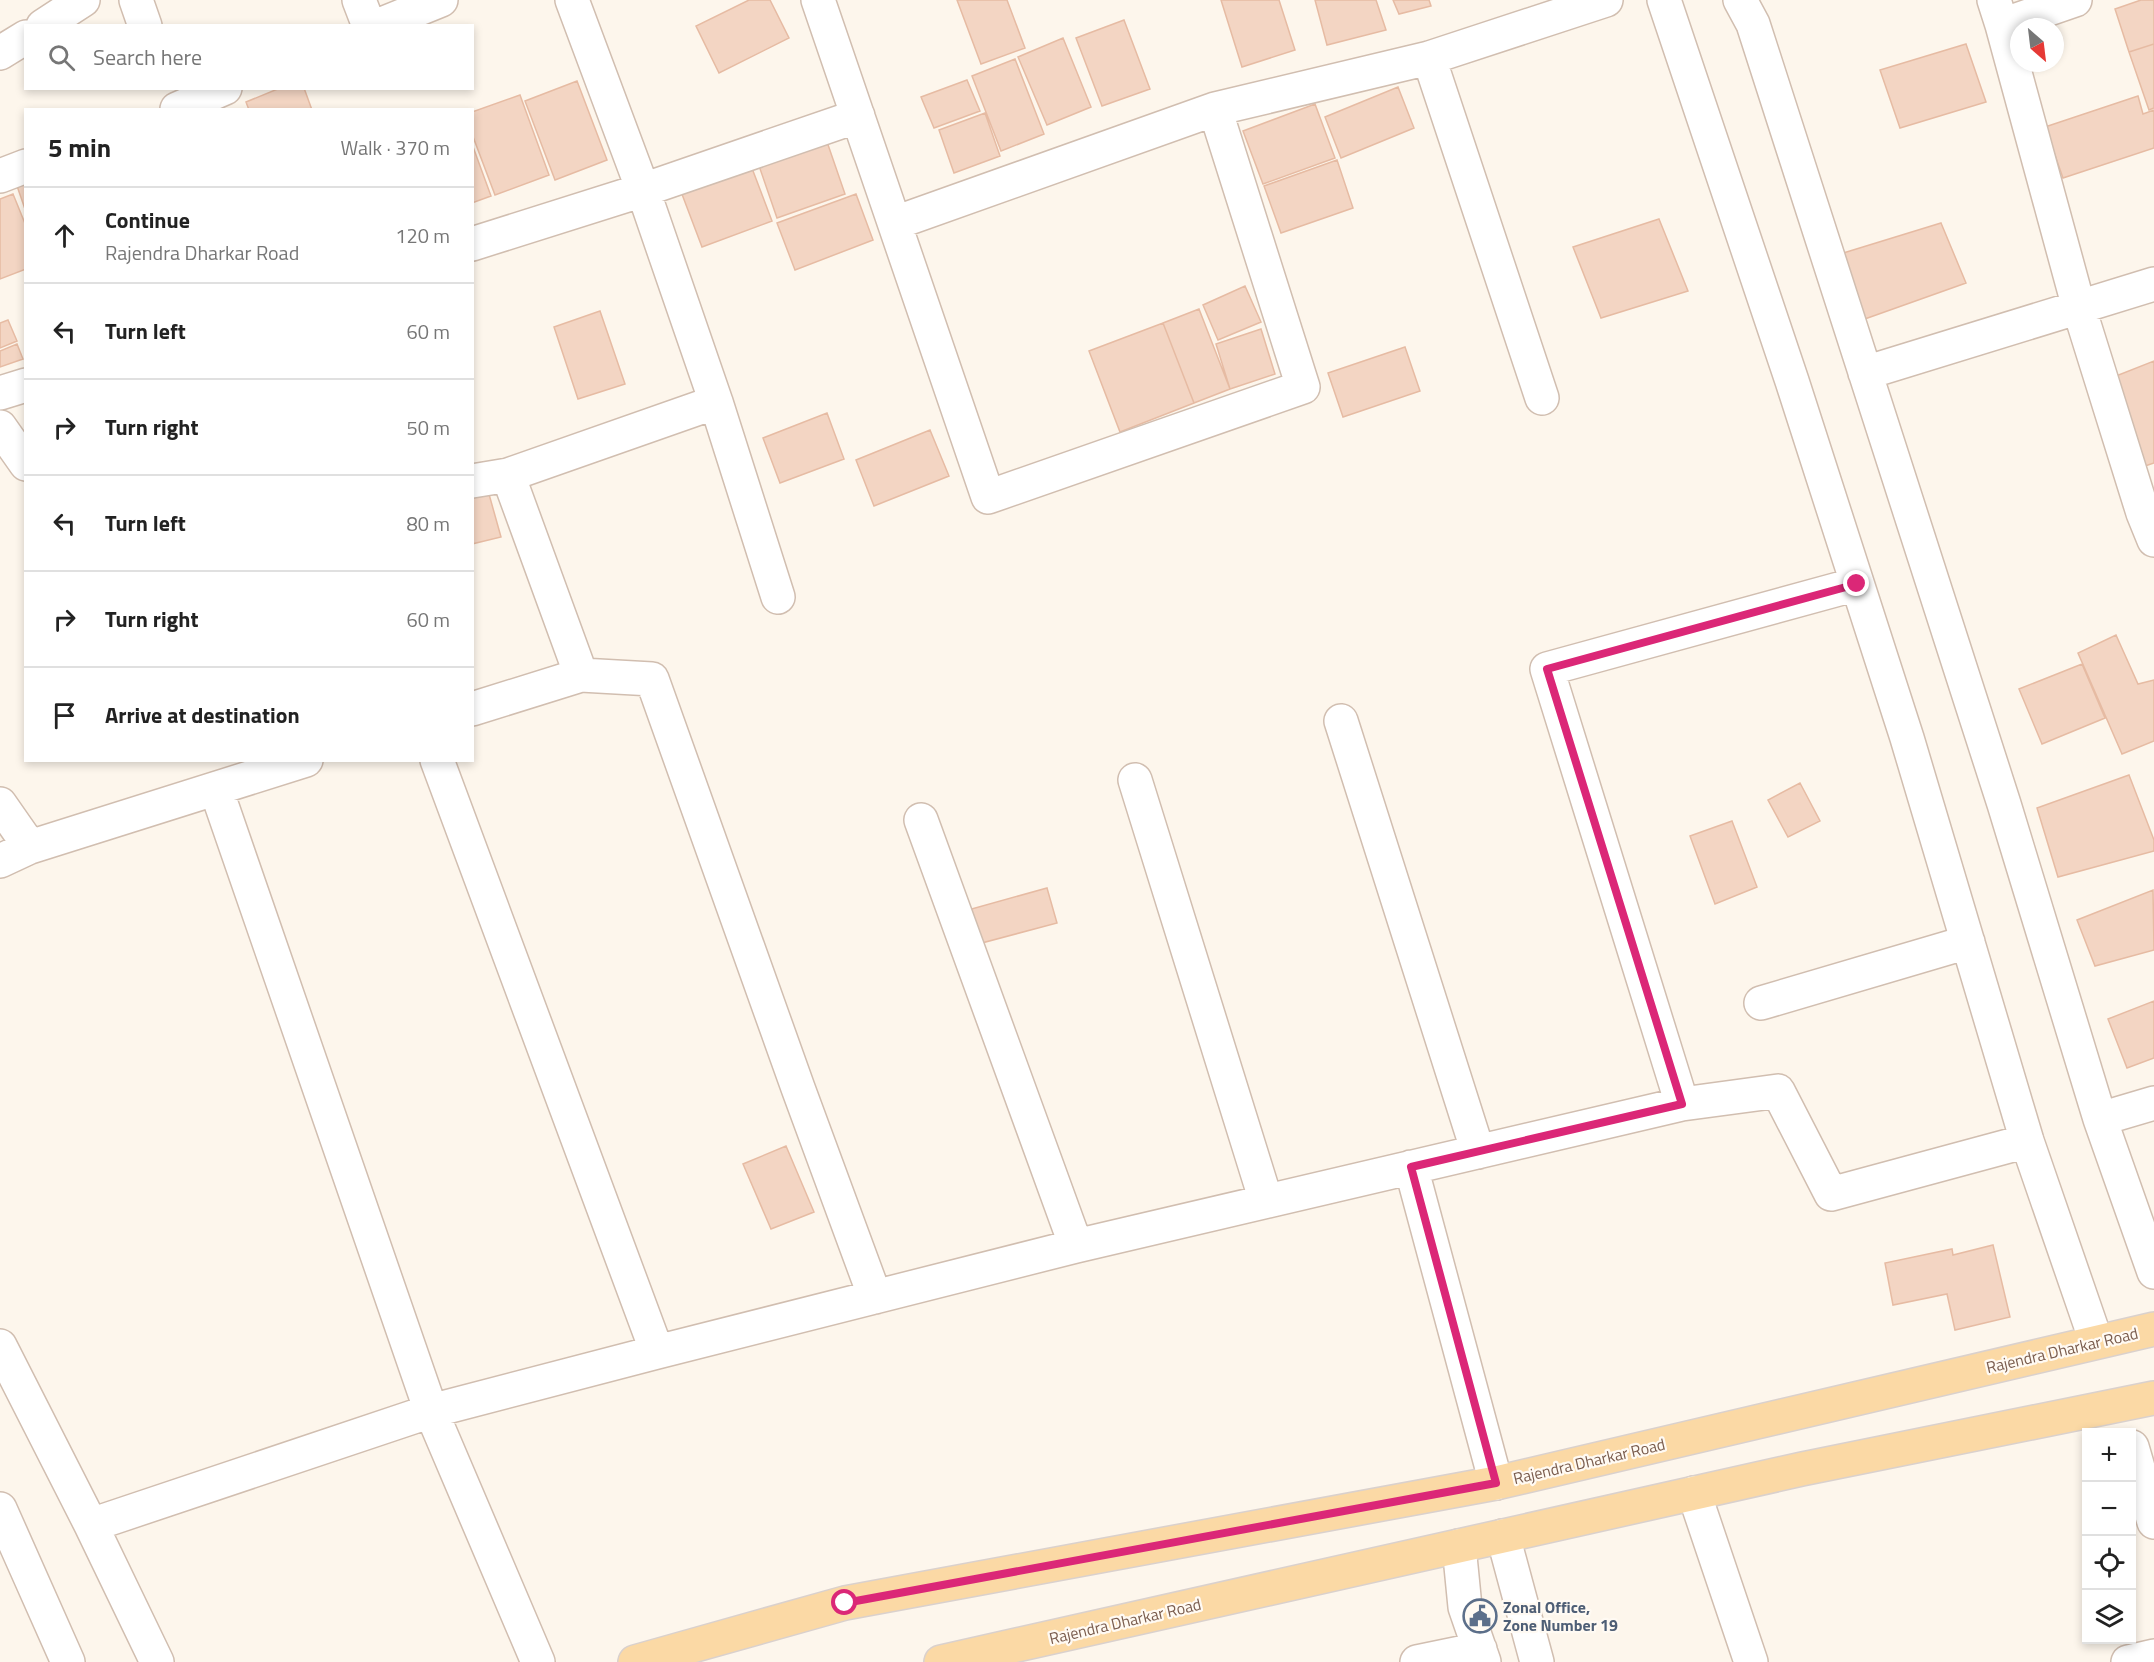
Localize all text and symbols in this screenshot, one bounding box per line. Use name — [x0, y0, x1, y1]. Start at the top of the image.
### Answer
north arrow — [2010, 18, 2064, 72]
search box — [24, 24, 474, 90]
text: Search here — [93, 40, 202, 74]
icon: search — [45, 41, 78, 74]
text: 5 min — [48, 128, 111, 167]
text: Walk · 370 m — [341, 132, 450, 163]
text: Continue — [105, 203, 190, 237]
icon: ahead — [48, 219, 81, 252]
text: 120 m — [395, 220, 450, 251]
text: Rajendra Dharkar Road — [105, 237, 299, 268]
text: Turn left — [105, 314, 186, 348]
icon: left — [48, 315, 81, 348]
text: 60 m — [406, 316, 450, 347]
text: Turn right — [105, 410, 199, 444]
icon: right — [48, 411, 81, 444]
text: 50 m — [406, 412, 450, 443]
text: Turn left — [105, 506, 186, 540]
icon: left — [48, 507, 81, 540]
text: 80 m — [406, 508, 450, 539]
route end — [1843, 570, 1869, 596]
text: Turn right — [105, 602, 199, 636]
icon: right — [48, 603, 81, 636]
text: 60 m — [406, 604, 450, 635]
text: Arrive at destination — [105, 698, 300, 732]
icon: arrive — [48, 699, 81, 732]
street label: Rajendra Dharkar Road — [1984, 1321, 2140, 1379]
map controls — [2082, 1428, 2136, 1644]
button: + — [2082, 1428, 2136, 1482]
street label: Rajendra Dharkar Road — [1511, 1432, 1667, 1490]
button: − — [2082, 1482, 2136, 1536]
button: locate — [2082, 1536, 2136, 1590]
route start — [831, 1589, 857, 1615]
button: layers — [2082, 1590, 2136, 1644]
street label: Rajendra Dharkar Road — [1047, 1592, 1203, 1650]
place label: Zonal Office, Zone Number 19 — [1503, 1595, 1618, 1637]
public building icon: Zonal Office, Zone Number 19 — [1462, 1598, 1498, 1634]

